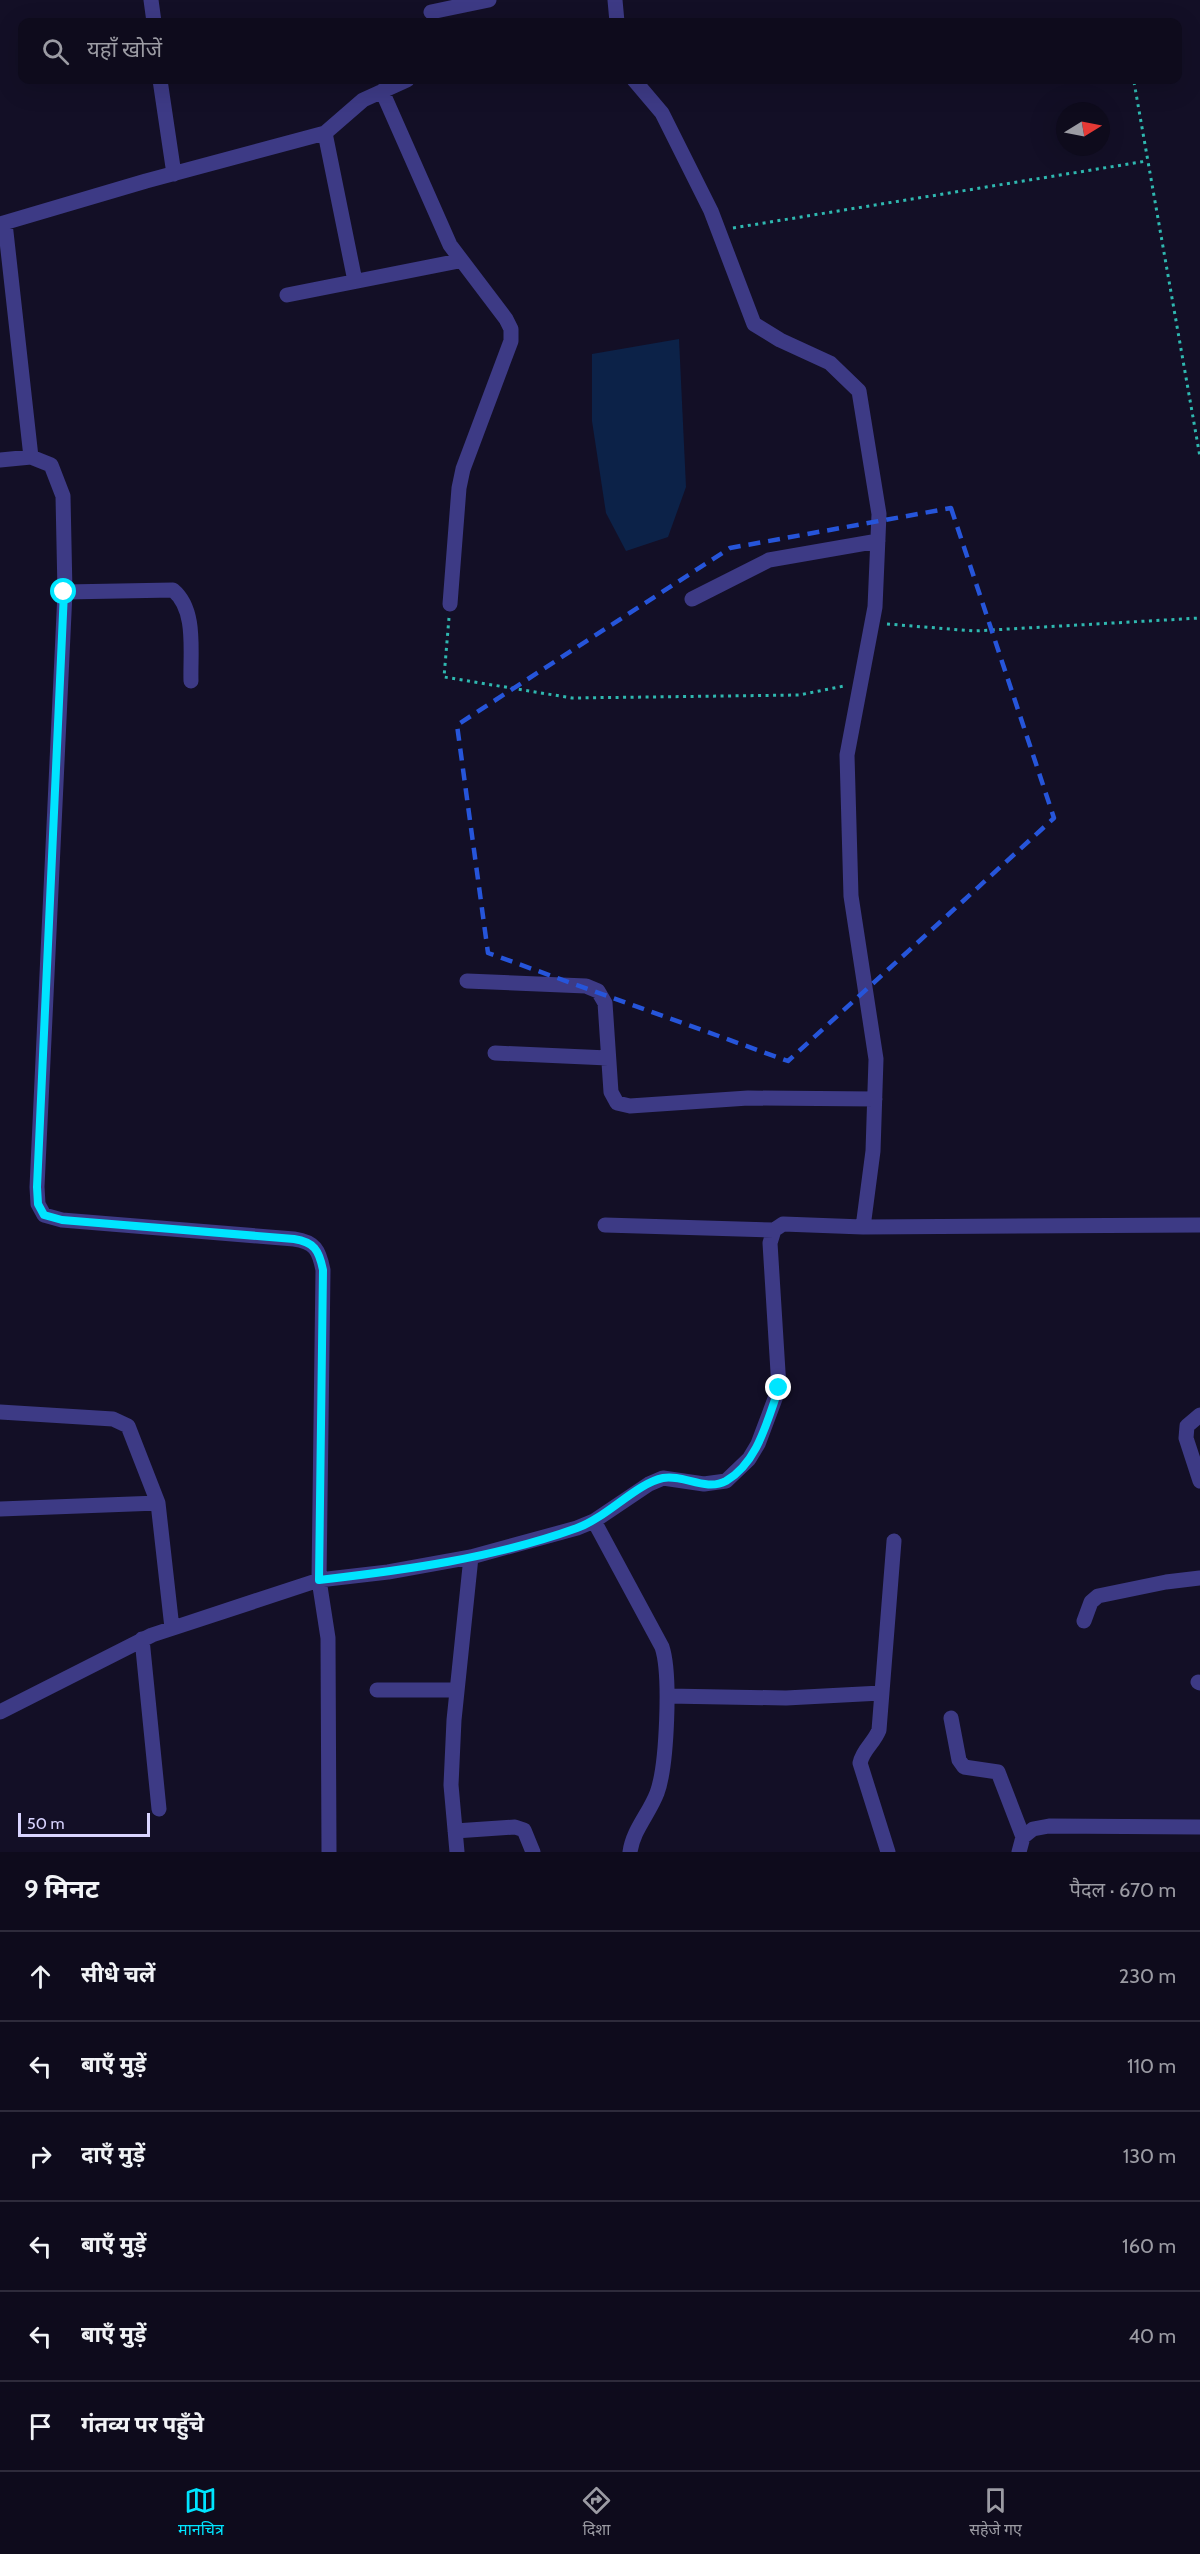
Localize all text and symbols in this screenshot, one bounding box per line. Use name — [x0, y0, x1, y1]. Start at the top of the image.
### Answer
search box — [18, 18, 1182, 84]
icon: search — [39, 35, 72, 68]
text: यहाँ खोजें — [87, 36, 162, 63]
north arrow — [1056, 102, 1110, 156]
route start — [50, 578, 76, 604]
route end — [765, 1374, 791, 1400]
scale bar — [18, 1810, 150, 1838]
text: 50 m — [27, 1814, 64, 1833]
text: 9 मिनट — [24, 1873, 99, 1905]
text: पैदल · 670 m — [1070, 1878, 1176, 1902]
icon: ahead — [24, 1960, 57, 1993]
text: सीधे चलें — [81, 1961, 155, 1988]
text: 230 m — [1119, 1964, 1176, 1988]
icon: left — [24, 2050, 57, 2083]
text: बाएँ मुड़ें — [81, 2051, 146, 2078]
text: 110 m — [1127, 2054, 1176, 2078]
icon: right — [24, 2140, 57, 2173]
text: दाएँ मुड़ें — [81, 2141, 145, 2168]
text: 130 m — [1123, 2144, 1176, 2168]
icon: left — [24, 2230, 57, 2263]
text: बाएँ मुड़ें — [81, 2231, 146, 2258]
text: 160 m — [1122, 2234, 1176, 2258]
icon: left — [24, 2320, 57, 2353]
text: बाएँ मुड़ें — [81, 2321, 146, 2348]
text: 40 m — [1128, 2324, 1176, 2348]
icon: arrive — [24, 2410, 57, 2443]
text: गंतव्य पर पहुँचे — [81, 2411, 204, 2438]
tab: मानचित्र — [178, 2484, 224, 2542]
tab: दिशा — [580, 2484, 613, 2542]
tab: सहेजे गए — [969, 2484, 1022, 2542]

